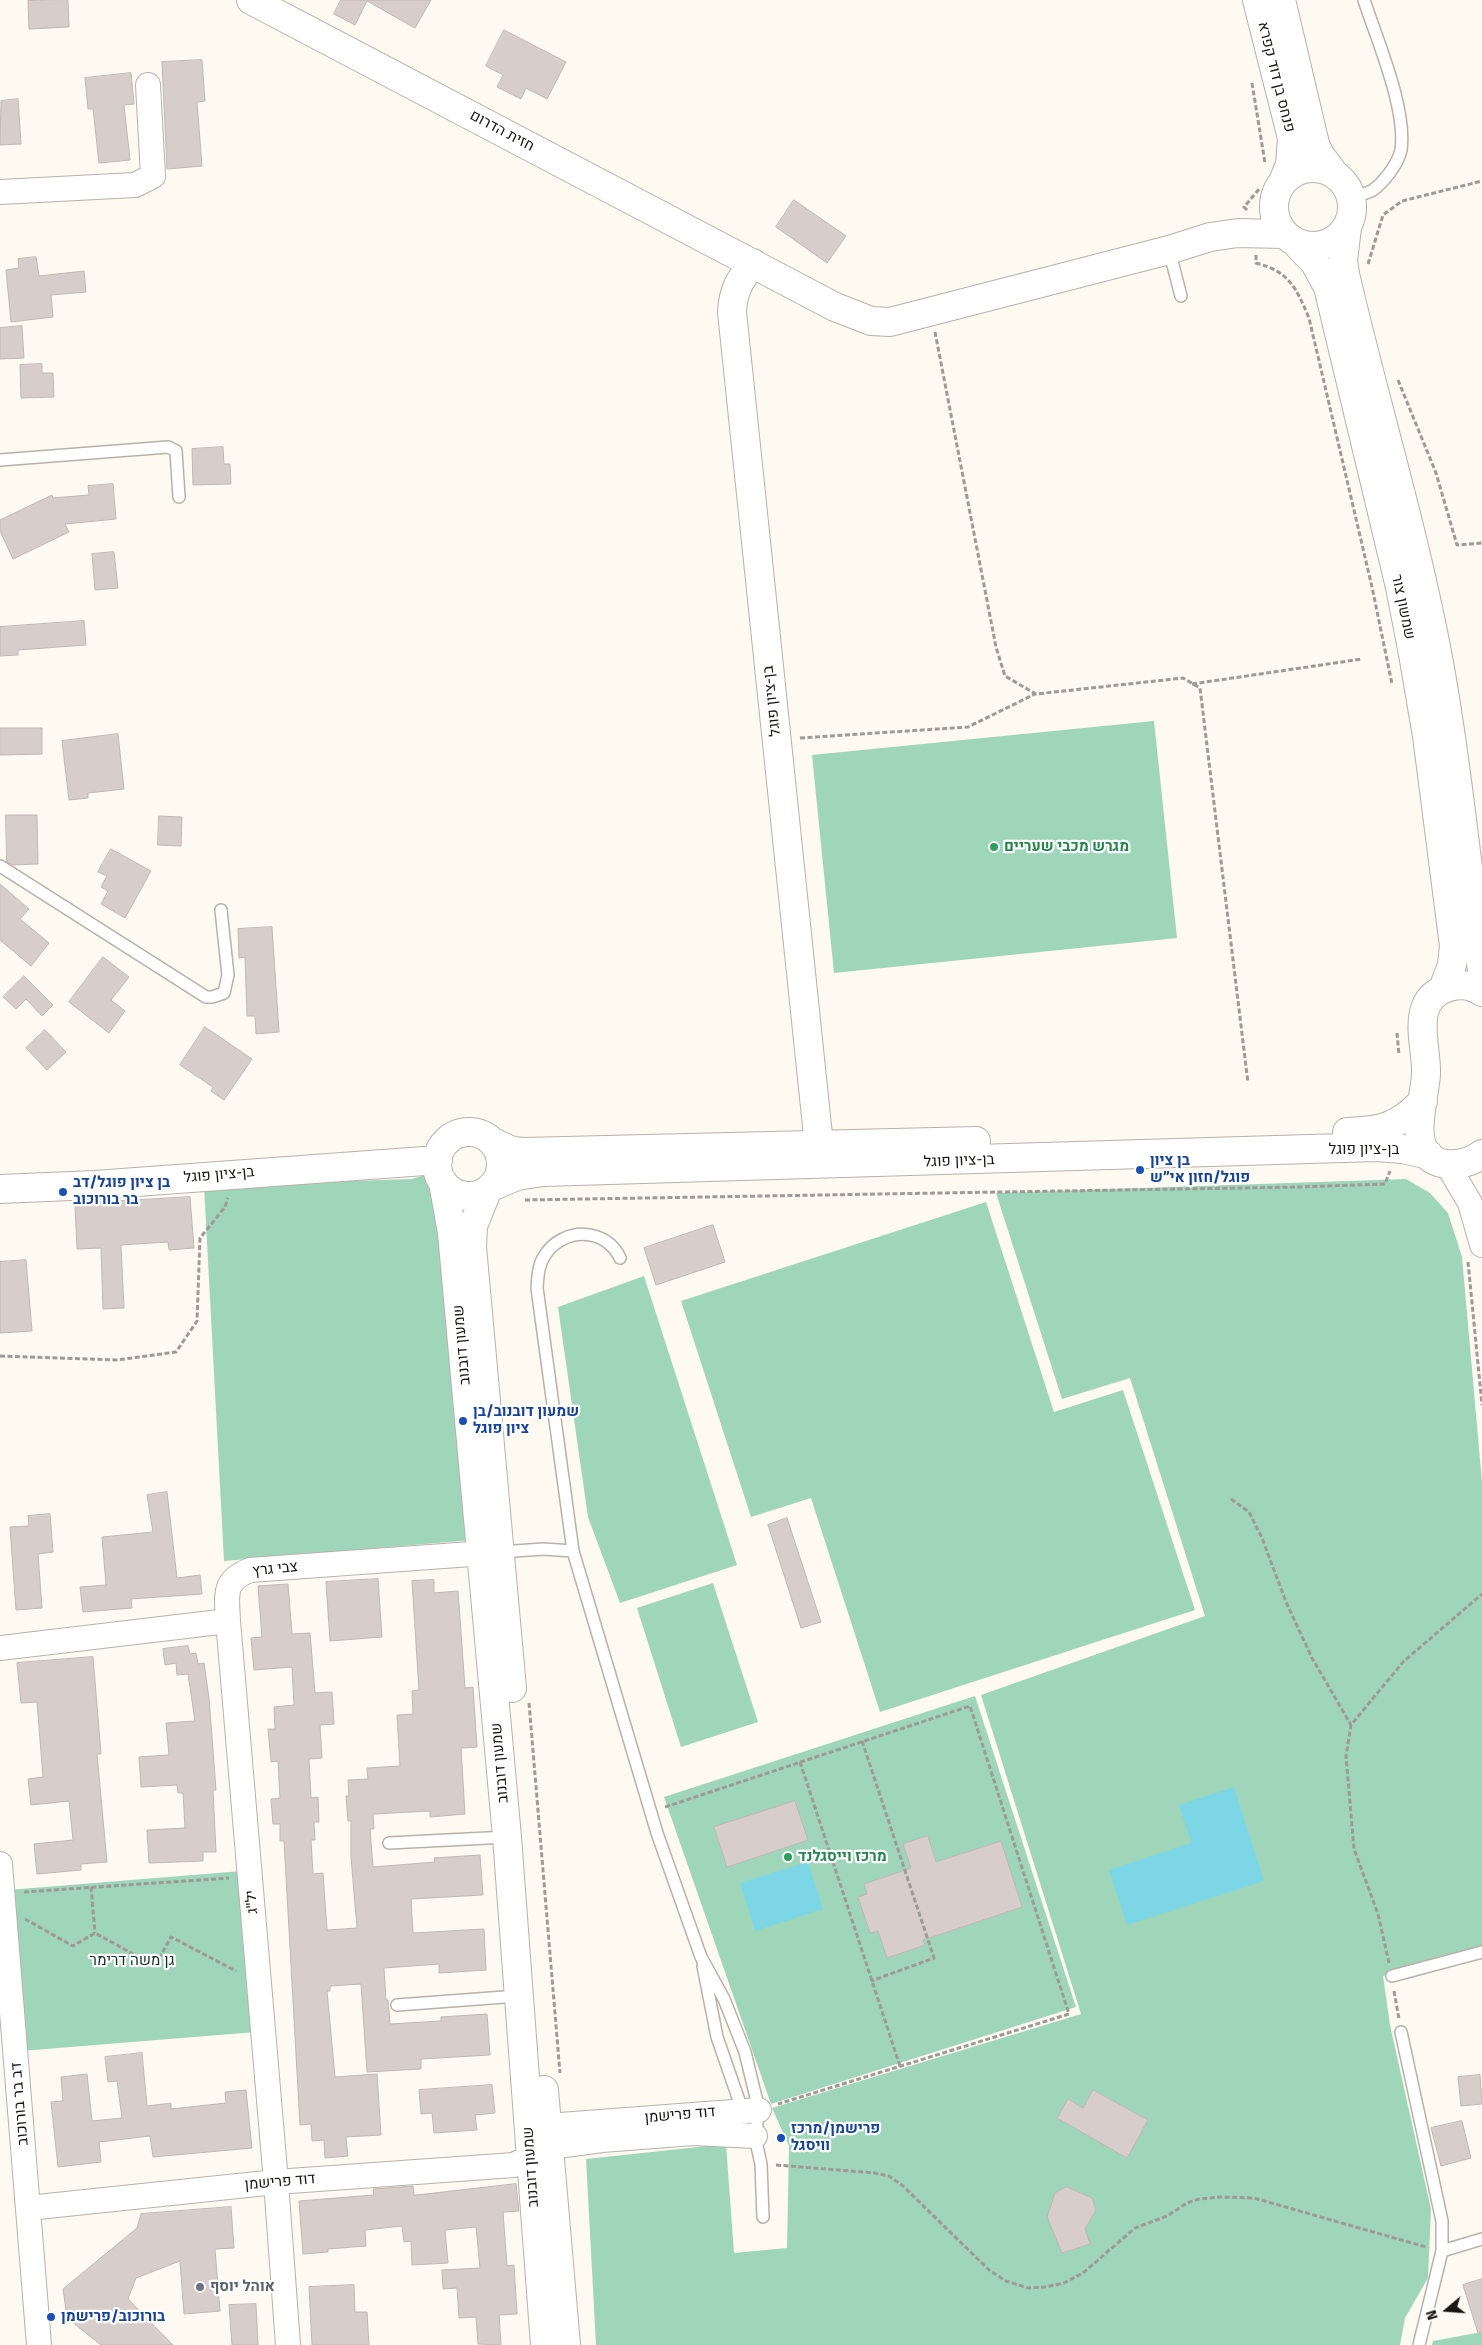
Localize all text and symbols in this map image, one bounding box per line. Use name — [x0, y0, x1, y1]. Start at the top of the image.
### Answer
street label: פנחס בן דוד קפרא — [1254, 20, 1298, 134]
street label: חזית הדרום — [467, 107, 537, 155]
street label: שמשון צור — [1387, 573, 1419, 641]
street label: בן-ציון פוגל — [759, 665, 785, 737]
place label: מגרש מכבי שעריים — [1004, 838, 1129, 856]
marker: מגרש מכבי שעריים — [988, 841, 1000, 853]
street label: בן-ציון פוגל — [1328, 1141, 1400, 1159]
street label: בן-ציון פוגל — [923, 1151, 995, 1171]
place label: בן ציון פוגל/חזון אי״ש — [1150, 1152, 1250, 1187]
street label: בן-ציון פוגל — [183, 1163, 255, 1187]
marker: בן ציון פוגל/חזון אי״ש — [1134, 1164, 1146, 1176]
place label: בן ציון פוגל/דב בר בורוכוב — [73, 1174, 170, 1209]
marker: בן ציון פוגל/דב בר בורוכוב — [57, 1186, 69, 1198]
street label: שמעון דובנוב — [450, 1304, 474, 1386]
place label: שמעון דובנוב/בן ציון פוגל — [473, 1403, 579, 1438]
marker: שמעון דובנוב/בן ציון פוגל — [457, 1415, 469, 1427]
street label: צבי גרץ — [251, 1558, 299, 1580]
street label: שמעון דובנוב — [488, 1722, 512, 1804]
place label: מרכז וייסגלנד — [798, 1848, 887, 1866]
marker: מרכז וייסגלנד — [782, 1851, 794, 1863]
street label: יל"ג — [242, 1889, 262, 1915]
park label: גן משה דרימר — [90, 1952, 174, 1970]
street label: דב בר בורוכוב — [7, 2062, 33, 2146]
street label: דוד פרישמן — [644, 2103, 716, 2127]
place label: פרישמן/מרכז וויסגל — [791, 2120, 880, 2155]
street label: שמעון דובנוב — [519, 2126, 543, 2208]
marker: פרישמן/מרכז וויסגל — [775, 2132, 787, 2144]
street label: דוד פרישמן — [244, 2170, 316, 2194]
place label: אוהל יוסף — [210, 2278, 275, 2296]
marker: אוהל יוסף — [194, 2281, 206, 2293]
north arrow — [1422, 2285, 1472, 2335]
place label: בורוכוב/פרישמן — [61, 2308, 165, 2326]
text: N — [1423, 2308, 1442, 2322]
marker: בורוכוב/פרישמן — [45, 2311, 57, 2323]

